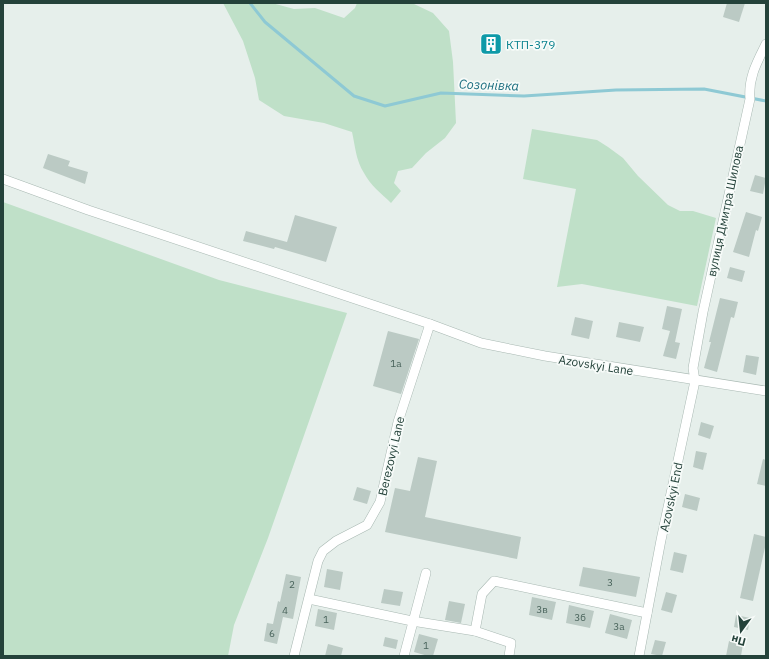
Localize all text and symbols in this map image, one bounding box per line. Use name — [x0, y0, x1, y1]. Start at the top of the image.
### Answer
building icon: КТП-379 — [478, 31, 504, 57]
place label: КТП-379 — [506, 37, 556, 52]
water label: Созонівка — [459, 75, 519, 95]
street label: вулиця Дмитра Шилова — [704, 143, 746, 278]
street label: Azovskyi Lane — [557, 352, 635, 378]
house number: 1а — [390, 357, 402, 370]
street label: Berezovyi Lane — [375, 414, 408, 497]
street label: Azovskyi End — [656, 461, 686, 533]
house number: 3 — [607, 576, 613, 589]
house number: 2 — [289, 578, 295, 591]
house number: 3в — [536, 603, 548, 616]
house number: 4 — [282, 604, 288, 617]
house number: 3б — [574, 611, 586, 624]
north arrow — [721, 611, 761, 651]
house number: 1 — [323, 613, 329, 626]
house number: 3а — [613, 620, 625, 633]
house number: 6 — [269, 627, 275, 640]
text: Пн — [730, 632, 747, 649]
house number: 1 — [423, 639, 429, 652]

